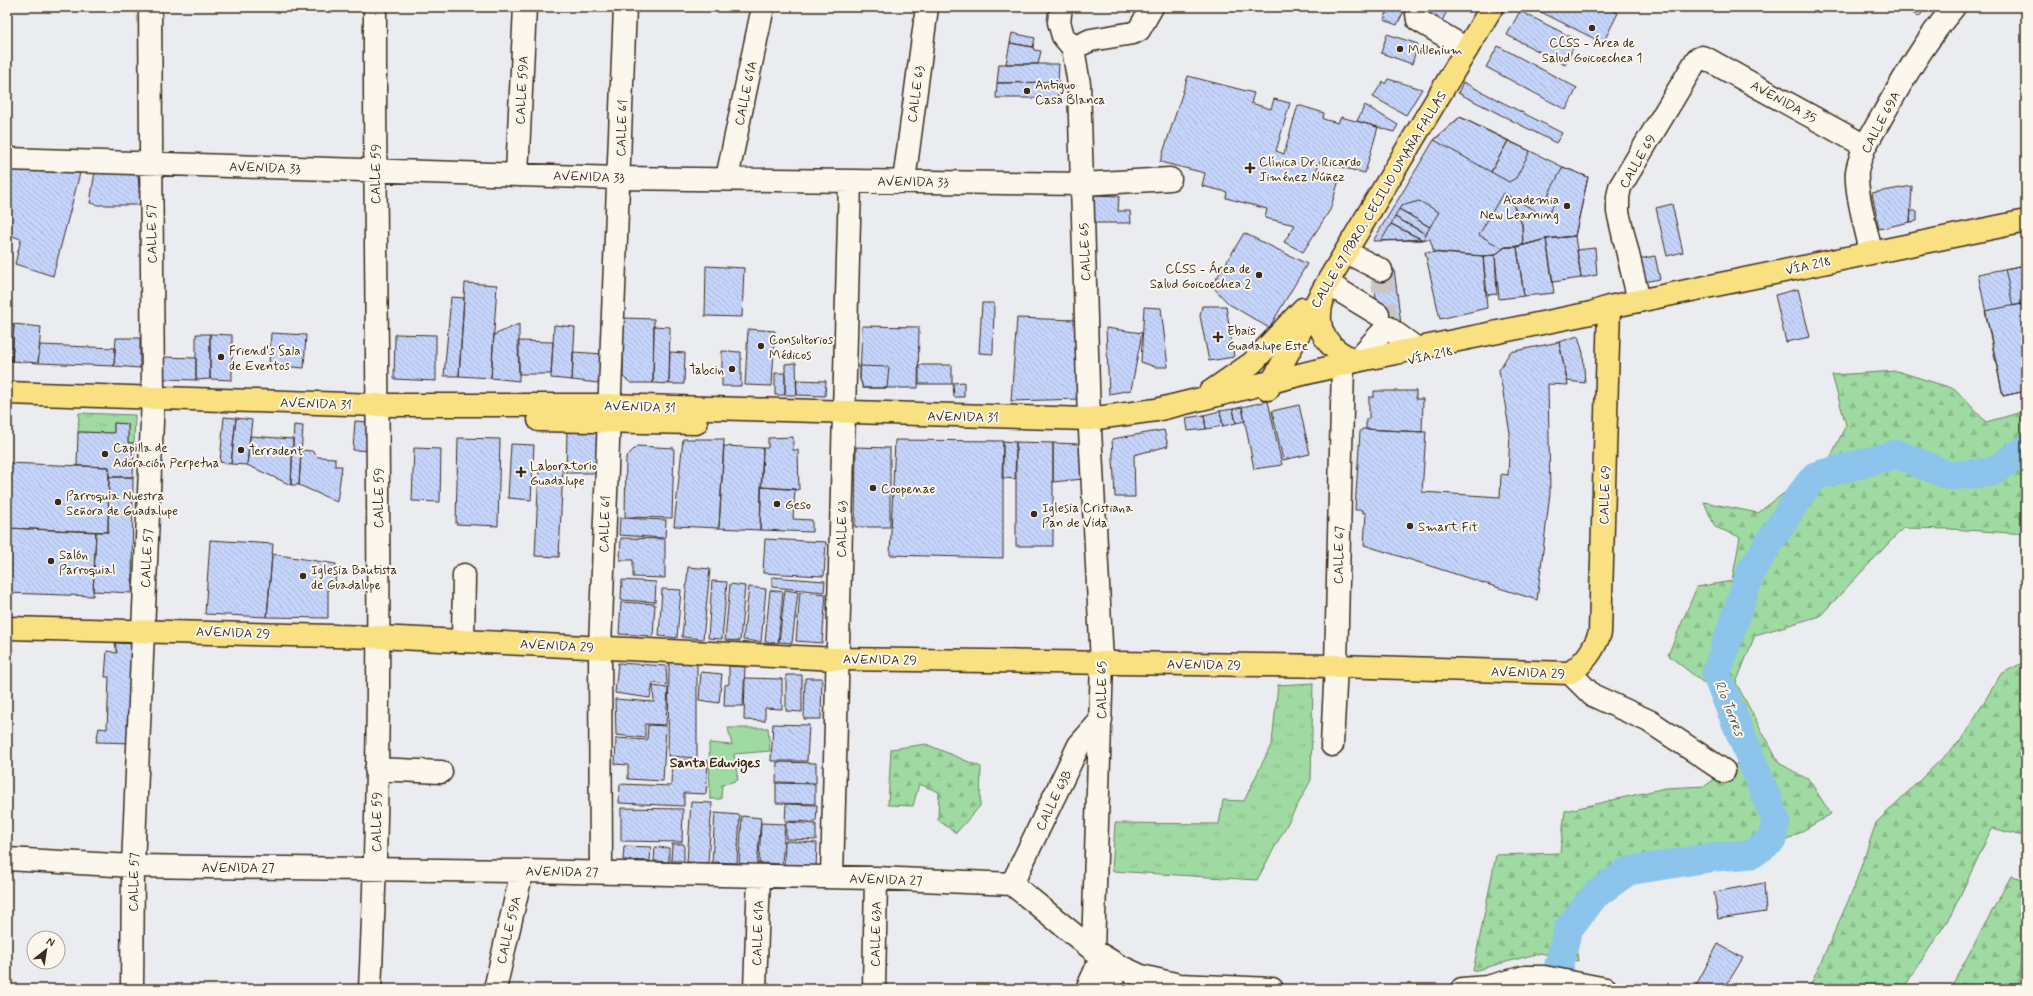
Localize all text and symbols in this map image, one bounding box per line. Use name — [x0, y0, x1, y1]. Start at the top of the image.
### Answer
marker: CCSS - Área de Salud Goicoechea 1 — [1587, 23, 1597, 33]
place label: CCSS - Área de Salud Goicoechea 1 — [1542, 34, 1642, 67]
place label: Millenium — [1408, 42, 1462, 59]
marker: Millenium — [1395, 44, 1405, 54]
street label: CALLE 59A — [512, 55, 533, 125]
street label: CALLE 61A — [731, 59, 762, 127]
street label: CALLE 63 — [904, 64, 929, 124]
place label: Antiguo Casa Blanca — [1035, 77, 1106, 109]
street label: AVENIDA 35 — [1747, 77, 1819, 127]
marker: Antiguo Casa Blanca — [1022, 86, 1032, 96]
street label: CALLE 67 PBRO. CECILIO UMAÑA FALLAS — [1307, 88, 1451, 312]
street label: CALLE 69A — [1858, 89, 1905, 157]
street label: CALLE 61 — [613, 99, 632, 157]
street label: CALLE 69 — [1616, 132, 1661, 192]
street label: CALLE 59 — [368, 144, 385, 204]
place label: Clínica Dr. Ricardo Jiménez Núñez — [1259, 154, 1361, 186]
street label: AVENIDA 33 — [229, 159, 301, 178]
marker: Clínica Dr. Ricardo Jiménez Núñez — [1244, 162, 1256, 174]
street label: AVENIDA 33 — [553, 168, 625, 187]
street label: AVENIDA 33 — [877, 173, 949, 192]
place label: Academia New Learning — [1480, 192, 1559, 224]
marker: Academia New Learning — [1562, 201, 1572, 211]
street label: CALLE 57 — [143, 204, 162, 264]
street label: CALLE 65 — [1076, 222, 1095, 282]
street label: VÍA 218 — [1784, 252, 1833, 280]
place label: CCSS - Área de Salud Goicoechea 2 — [1150, 260, 1252, 293]
marker: CCSS - Área de Salud Goicoechea 2 — [1254, 270, 1264, 280]
place label: Ebais Guadalupe Este — [1227, 323, 1308, 355]
marker: Ebais Guadalupe Este — [1212, 331, 1224, 343]
place label: Consultorios Médicos — [769, 332, 834, 364]
marker: Consultorios Médicos — [756, 341, 766, 351]
street label: VÍA 218 — [1406, 342, 1455, 370]
place label: Friend's Sala de Eventos — [229, 343, 301, 375]
marker: Friend's Sala de Eventos — [216, 352, 226, 362]
place label: Tabcin — [689, 362, 724, 379]
marker: Tabcin — [727, 364, 737, 374]
street label: AVENIDA 31 — [280, 395, 352, 414]
street label: AVENIDA 31 — [604, 398, 676, 417]
street label: AVENIDA 31 — [927, 408, 999, 427]
place label: Capilla de Adoración Perpetua — [113, 440, 220, 472]
place label: Terradent — [249, 443, 303, 460]
marker: Terradent — [236, 445, 246, 455]
marker: Capilla de Adoración Perpetua — [100, 449, 110, 459]
place label: Laboratorio Guadalupe — [530, 458, 597, 490]
street label: CALLE 69 — [1596, 465, 1615, 525]
marker: Laboratorio Guadalupe — [515, 466, 527, 478]
street label: CALLE 59 — [371, 468, 388, 528]
place label: Coopenae — [881, 481, 935, 498]
marker: Coopenae — [868, 483, 878, 493]
place label: Parroquia Nuestra Señora de Guadalupe — [66, 488, 178, 520]
street label: CALLE 61 — [596, 495, 615, 553]
marker: Parroquia Nuestra Señora de Guadalupe — [53, 497, 63, 507]
place label: Geso — [785, 497, 811, 514]
marker: Geso — [772, 499, 782, 509]
street label: CALLE 63 — [834, 500, 852, 558]
place label: Iglesia Cristiana Pan de Vida — [1042, 500, 1133, 532]
marker: Iglesia Cristiana Pan de Vida — [1029, 509, 1039, 519]
place label: Smart Fit — [1418, 519, 1478, 536]
marker: Smart Fit — [1405, 521, 1415, 531]
street label: CALLE 67 — [1330, 525, 1349, 584]
street label: CALLE 57 — [137, 528, 158, 588]
place label: Salón Parroquial — [59, 547, 115, 579]
marker: Salón Parroquial — [46, 556, 56, 566]
place label: Iglesia Bautista de Guadalupe — [311, 562, 398, 594]
marker: Iglesia Bautista de Guadalupe — [298, 571, 308, 581]
street label: AVENIDA 29 — [196, 624, 270, 643]
street label: AVENIDA 29 — [519, 636, 594, 657]
street label: AVENIDA 29 — [843, 651, 917, 670]
street label: AVENIDA 29 — [1167, 656, 1241, 675]
street label: CALLE 65 — [1094, 661, 1111, 719]
street label: AVENIDA 29 — [1491, 664, 1565, 683]
water label: Río Torres — [1710, 678, 1749, 740]
district label: Santa Eduviges — [670, 754, 761, 774]
street label: CALLE 63B — [1032, 768, 1076, 834]
street label: CALLE 59 — [369, 792, 386, 852]
street label: CALLE 57 — [125, 852, 144, 912]
street label: AVENIDA 27 — [201, 860, 275, 877]
street label: AVENIDA 27 — [525, 863, 599, 882]
street label: AVENIDA 27 — [849, 871, 923, 890]
street label: CALLE 59A — [493, 895, 526, 966]
street label: CALLE 61A — [749, 900, 768, 966]
street label: CALLE 63A — [867, 901, 886, 967]
north arrow — [26, 930, 66, 970]
text: N — [44, 934, 57, 950]

